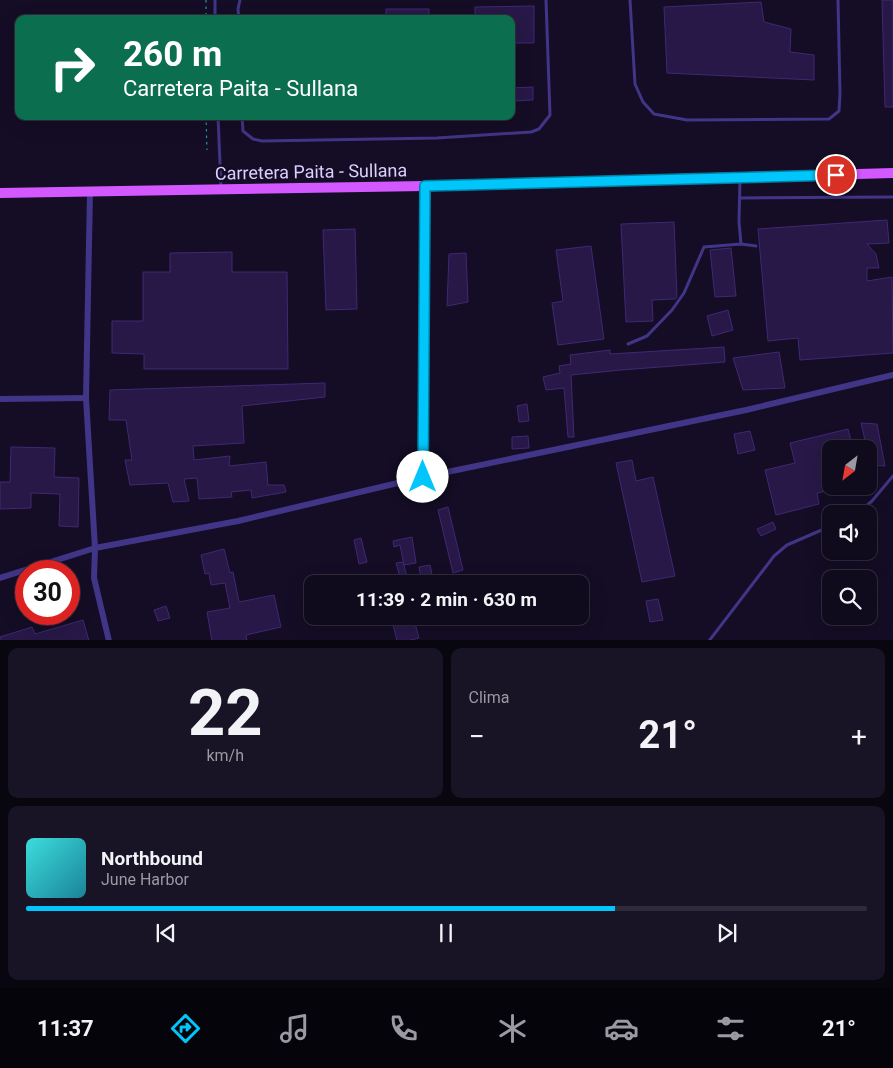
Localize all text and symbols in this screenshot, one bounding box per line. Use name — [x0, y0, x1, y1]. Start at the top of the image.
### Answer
text: 260 m — [123, 34, 222, 75]
icon: right — [40, 35, 105, 100]
text: Carretera Paita - Sullana — [123, 76, 358, 101]
pin — [815, 154, 857, 196]
street label: Carretera Paita - Sullana — [215, 159, 407, 184]
icon: arrive — [822, 161, 850, 189]
north arrow — [822, 440, 878, 495]
map controls — [822, 440, 877, 625]
position arrow — [396, 450, 448, 502]
button: sound — [822, 505, 877, 560]
speed limit sign: 30 — [15, 560, 80, 625]
button: search — [822, 570, 877, 625]
text: 11:39 · 2 min · 630 m — [356, 588, 537, 611]
text: 22 — [188, 675, 263, 751]
text: Clima — [469, 688, 509, 707]
text: 21° — [639, 713, 697, 757]
text: − — [469, 720, 485, 753]
text: + — [851, 720, 867, 753]
text: km/h — [206, 746, 244, 765]
text: Northbound — [101, 847, 203, 870]
text: June Harbor — [101, 870, 189, 889]
icon: previous — [152, 919, 180, 947]
icon: pause — [432, 919, 460, 947]
icon: next — [713, 919, 741, 947]
icon: directions — [168, 1011, 203, 1046]
icon: music — [277, 1011, 312, 1046]
icon: phone — [386, 1011, 421, 1046]
icon: climate — [495, 1011, 530, 1046]
icon: car — [604, 1011, 639, 1046]
icon: filters — [713, 1011, 748, 1046]
text: 11:37 — [37, 1016, 94, 1041]
text: 21° — [822, 1016, 856, 1041]

